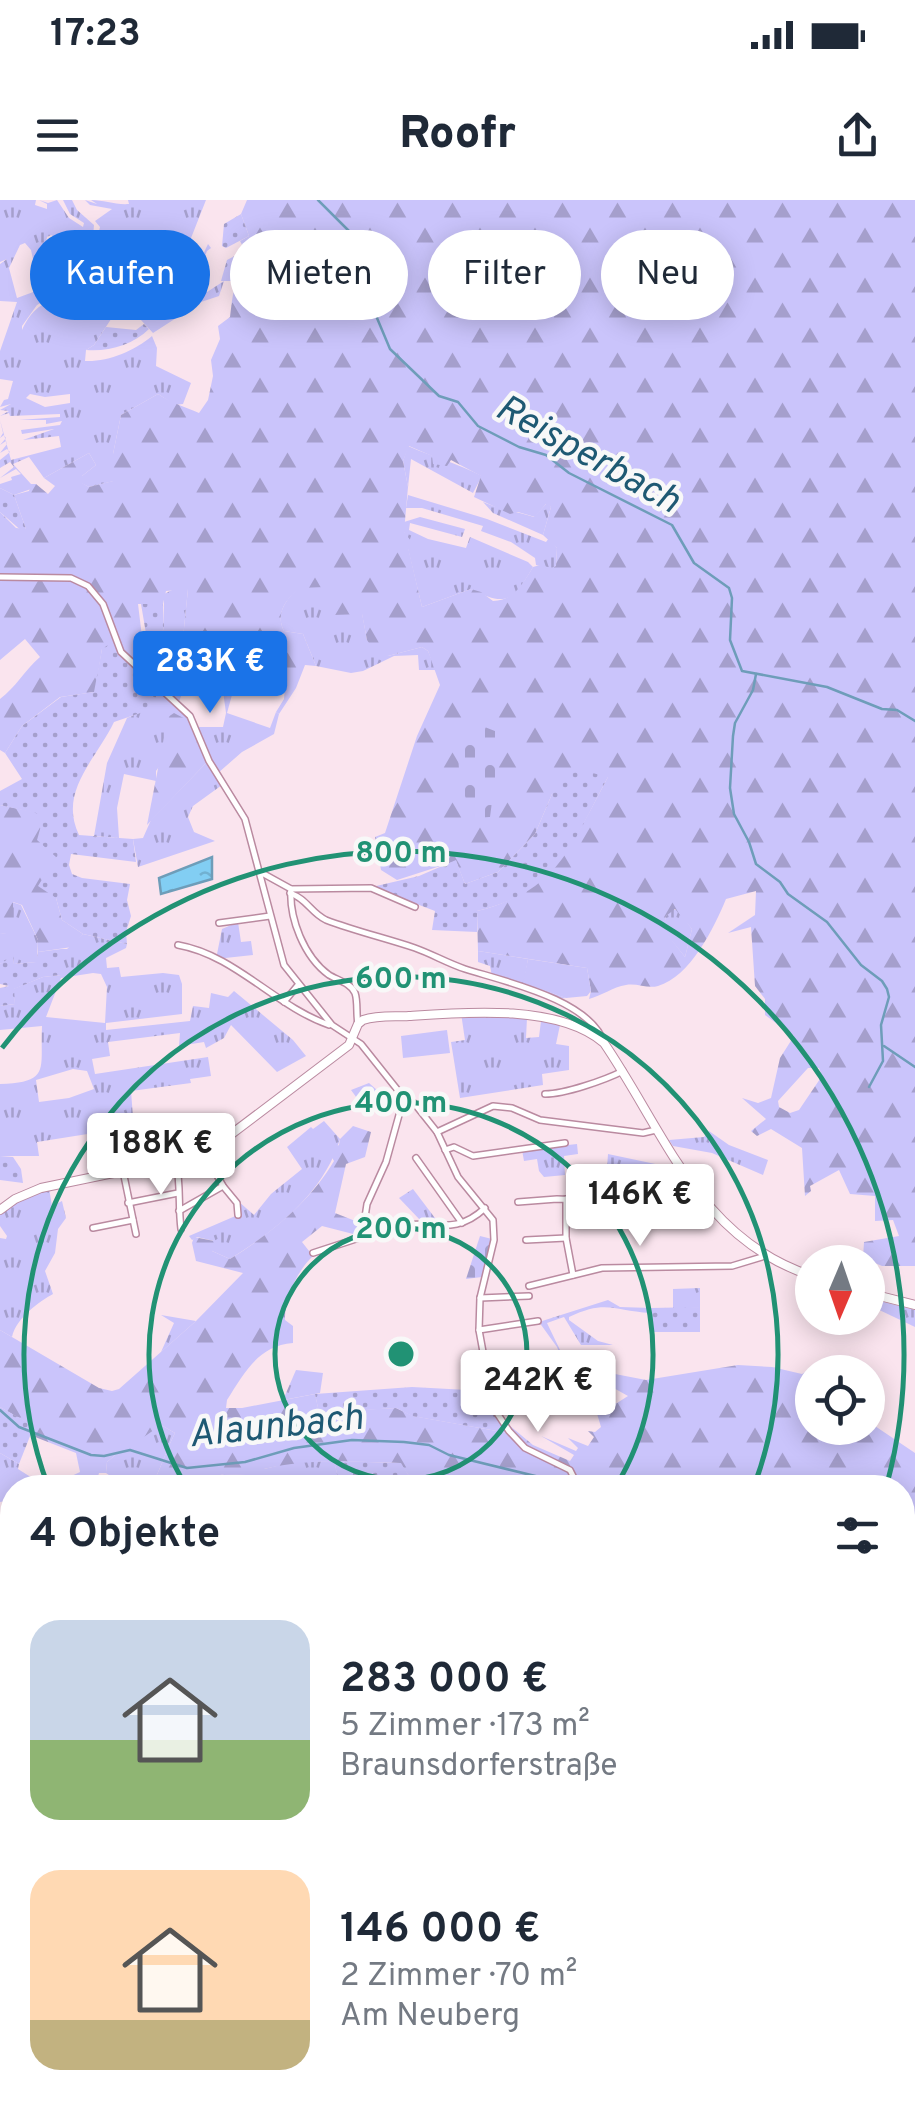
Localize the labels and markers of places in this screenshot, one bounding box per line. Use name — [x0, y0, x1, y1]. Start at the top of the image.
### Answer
pin: 283K € — [129, 631, 291, 716]
pin: 188K € — [80, 1113, 242, 1198]
pin: 146K € — [559, 1164, 721, 1249]
centre of rings — [383, 1336, 419, 1372]
pin: 242K € — [457, 1350, 619, 1435]

